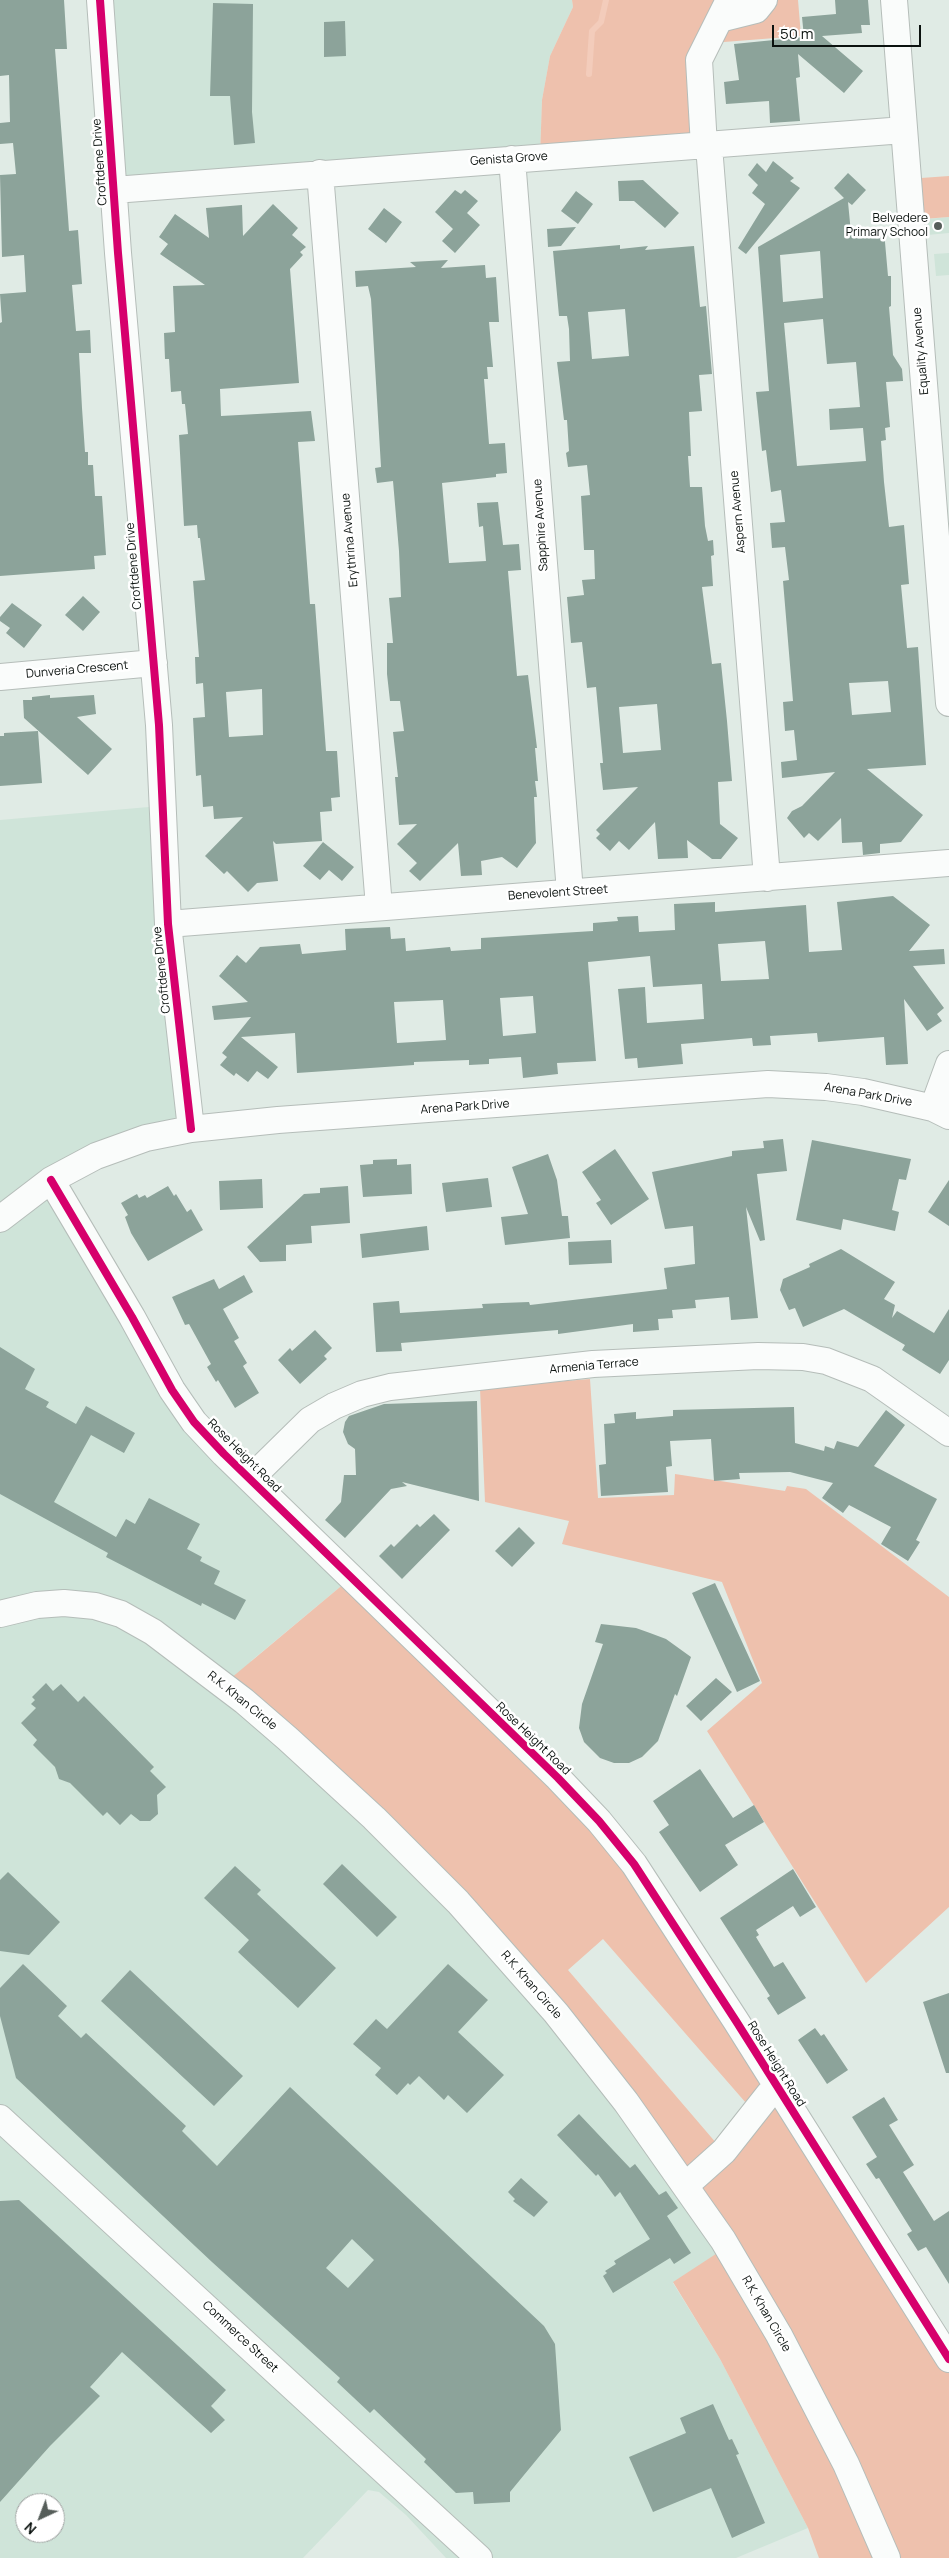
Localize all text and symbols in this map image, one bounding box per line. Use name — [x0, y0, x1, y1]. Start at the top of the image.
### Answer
scale bar — [774, 15, 923, 47]
text: 50 m — [780, 23, 814, 44]
street label: Croftdene Drive — [90, 118, 110, 206]
street label: Genista Grove — [470, 149, 548, 169]
place label: Belvedere Primary School — [846, 212, 928, 240]
marker: Belvedere Primary School — [932, 220, 944, 232]
street label: Equality Avenue — [910, 307, 932, 395]
street label: Aspern Avenue — [727, 470, 749, 554]
street label: Sapphire Avenue — [531, 478, 551, 572]
street label: Erythrina Avenue — [339, 492, 361, 588]
street label: Croftdene Drive — [123, 522, 145, 610]
street label: Dunveria Crescent — [25, 658, 129, 682]
street label: Benevolent Street — [508, 882, 608, 904]
street label: Croftdene Drive — [150, 926, 174, 1014]
street label: Arena Park Drive — [823, 1080, 913, 1110]
street label: Arena Park Drive — [420, 1097, 510, 1117]
street label: Armenia Terrace — [549, 1355, 639, 1377]
street label: Rose Height Road — [204, 1416, 284, 1496]
street label: R.K. Khan Circle — [204, 1669, 280, 1733]
street label: Rose Height Road — [493, 1700, 573, 1778]
street label: R.K. Khan Circle — [498, 1948, 564, 2022]
street label: Rose Height Road — [744, 2019, 808, 2109]
street label: R.K. Khan Circle — [738, 2273, 794, 2355]
street label: Commerce Street — [199, 2298, 281, 2376]
north arrow — [15, 2493, 65, 2543]
text: N — [20, 2518, 40, 2539]

